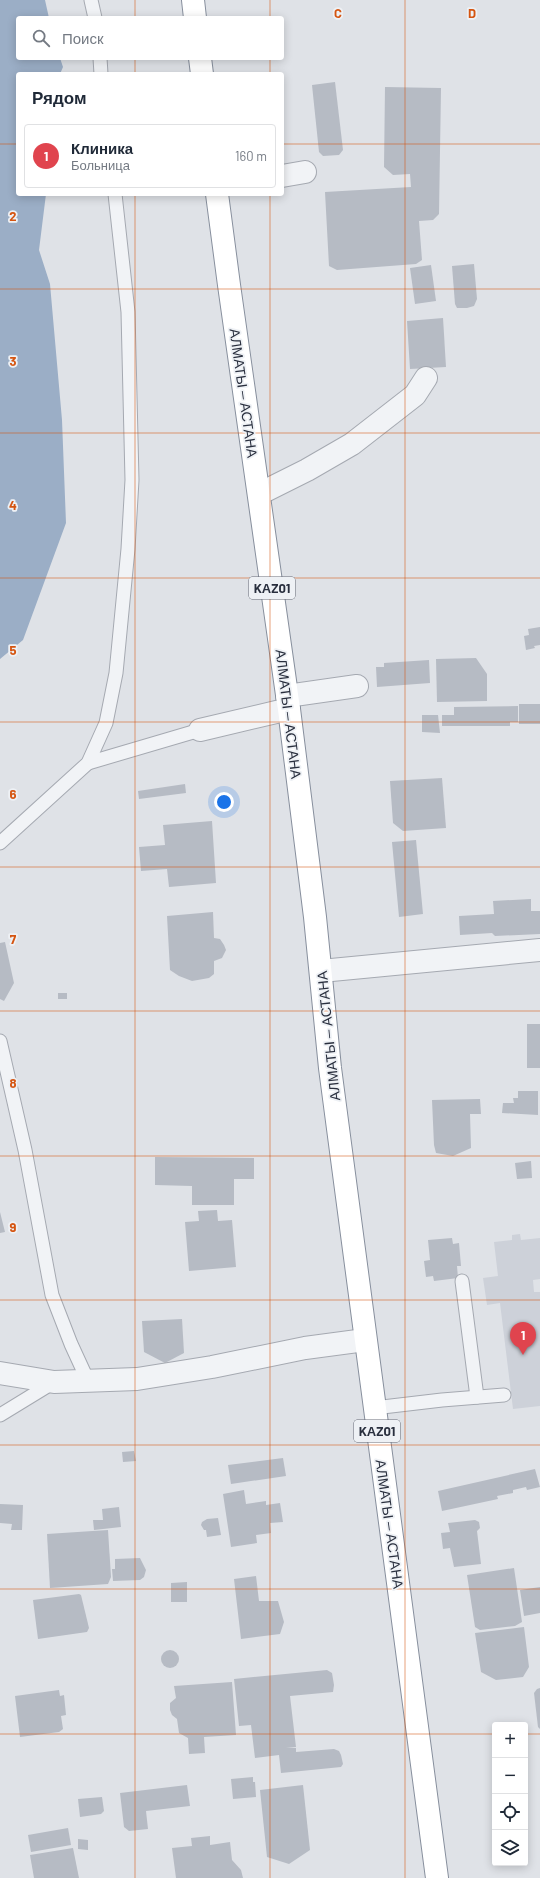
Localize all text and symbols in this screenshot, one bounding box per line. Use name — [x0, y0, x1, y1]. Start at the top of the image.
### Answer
text: C — [334, 5, 342, 21]
text: D — [468, 5, 476, 21]
search box — [16, 16, 284, 60]
icon: search — [30, 27, 52, 49]
text: Поиск — [62, 29, 104, 47]
text: Рядом — [32, 87, 87, 107]
text: Клиника — [71, 139, 133, 157]
text: 1 — [44, 148, 48, 164]
text: 160 m — [235, 148, 267, 164]
text: Больница — [71, 157, 130, 173]
text: 2 — [9, 208, 17, 224]
street label: АЛМАТЫ — АСТАНА — [227, 327, 262, 459]
text: 3 — [9, 353, 17, 369]
text: 4 — [9, 497, 17, 513]
road number: KАZ01 — [249, 577, 295, 599]
text: 5 — [9, 642, 17, 658]
street label: АЛМАТЫ — АСТАНА — [273, 648, 305, 780]
text: 6 — [10, 786, 17, 802]
your location — [214, 792, 234, 812]
text: 7 — [10, 931, 17, 947]
street label: АЛМАТЫ — АСТАНА — [313, 970, 343, 1102]
text: 8 — [9, 1075, 17, 1091]
text: 9 — [10, 1219, 17, 1235]
pin: 1 — [510, 1322, 536, 1355]
road number: KАZ01 — [354, 1420, 400, 1442]
street label: АЛМАТЫ — АСТАНА — [373, 1458, 408, 1590]
map controls — [492, 1722, 528, 1866]
button: + — [492, 1722, 528, 1758]
button: − — [492, 1758, 528, 1794]
button: locate — [492, 1794, 528, 1830]
button: layers — [492, 1830, 528, 1866]

